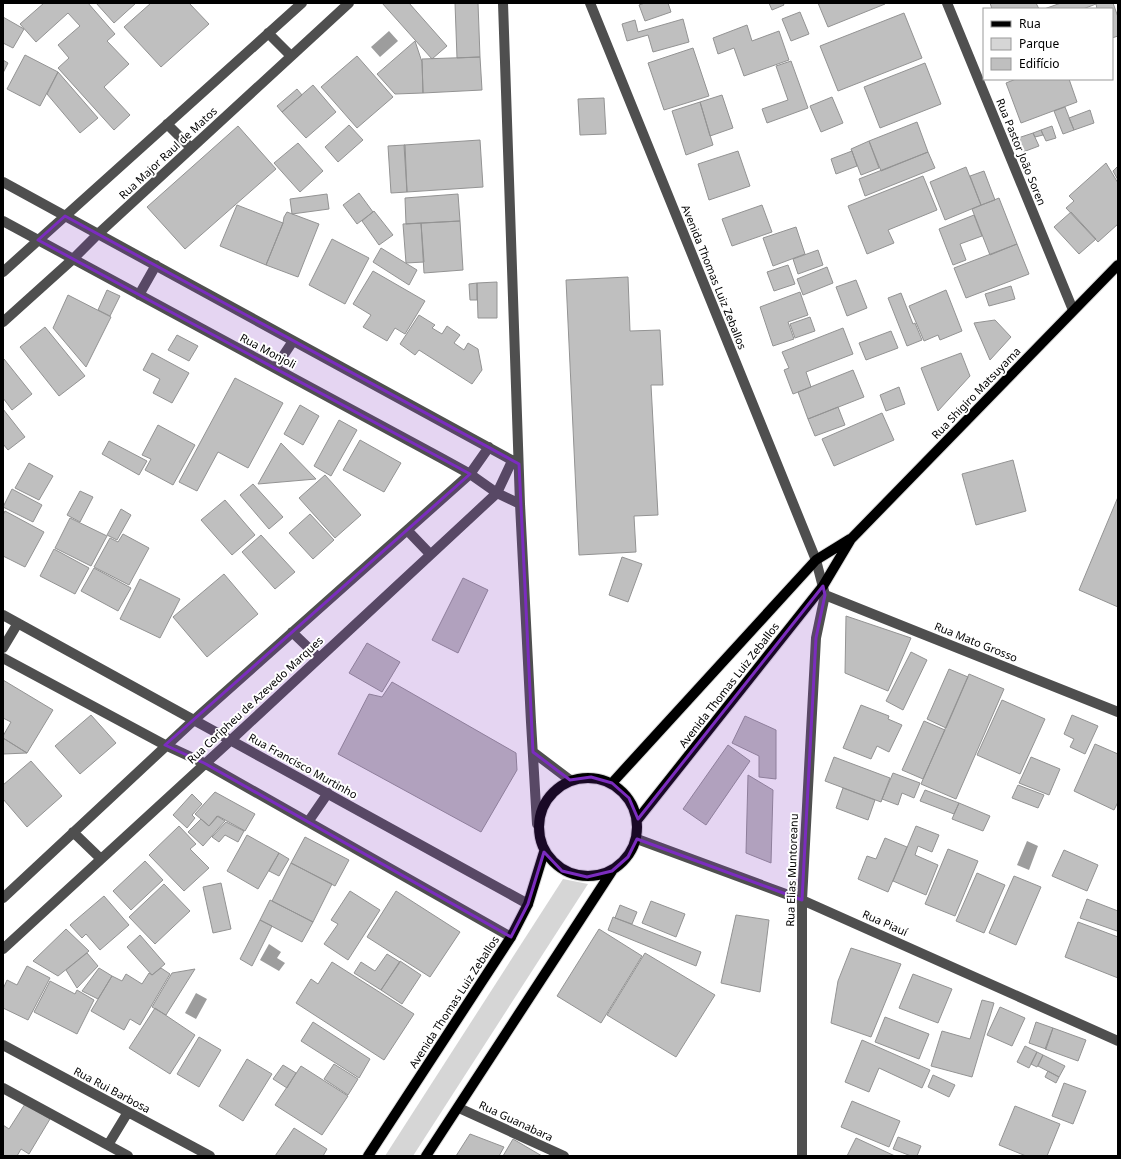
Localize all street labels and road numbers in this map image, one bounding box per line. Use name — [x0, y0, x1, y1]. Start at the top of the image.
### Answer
street label: Rua Pastor João Soren — [993, 96, 1050, 208]
street label: Rua Major Raul de Matos — [115, 103, 220, 202]
street label: Avenida Thomas Luiz Zeballos — [679, 202, 750, 351]
street label: Rua Monjoli — [238, 330, 299, 372]
street label: Rua Shigiro Matsuyama — [928, 343, 1023, 442]
street label: Rua Mato Grosso — [932, 618, 1020, 665]
street label: Avenida Thomas Luiz Zeballos — [675, 619, 782, 750]
street label: Rua Coripheu de Azevedo Marques — [183, 633, 326, 767]
street label: Rua Francisco Murtinho — [246, 729, 361, 802]
street label: Rua Elias Muntoreanu — [782, 813, 801, 927]
street label: Rua Piauí — [860, 906, 911, 940]
street label: Avenida Thomas Luiz Zeballos — [405, 933, 502, 1071]
street label: Rua Rui Barbosa — [71, 1063, 153, 1116]
street label: Rua Guanabara — [477, 1097, 556, 1144]

